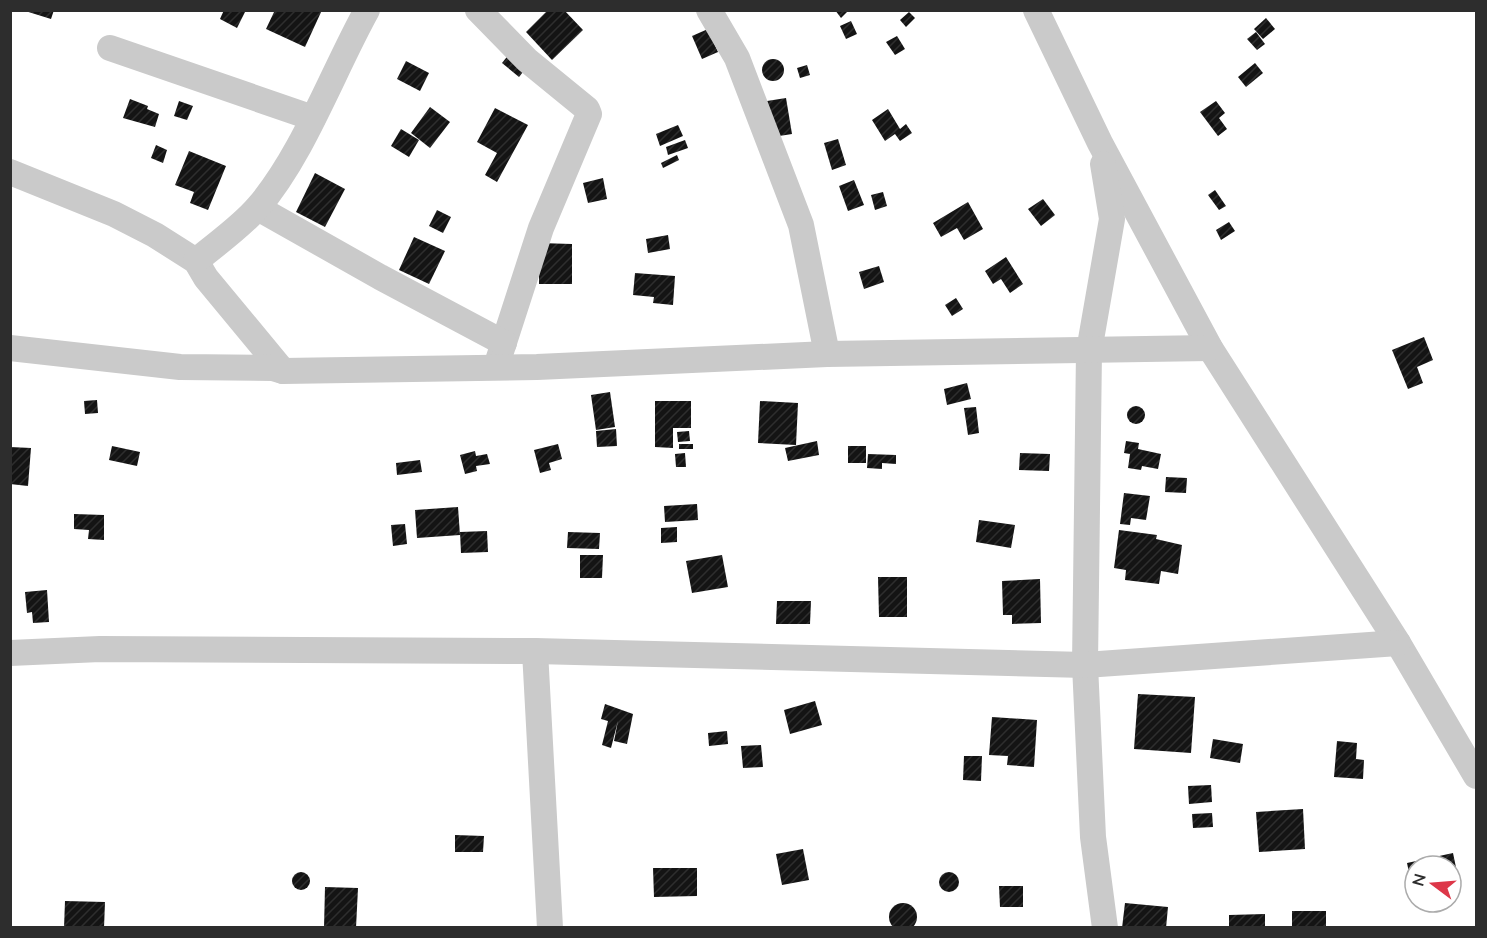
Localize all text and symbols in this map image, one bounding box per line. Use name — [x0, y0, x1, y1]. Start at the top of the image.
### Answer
north arrow — [1403, 854, 1463, 914]
text: N — [1407, 871, 1430, 888]

